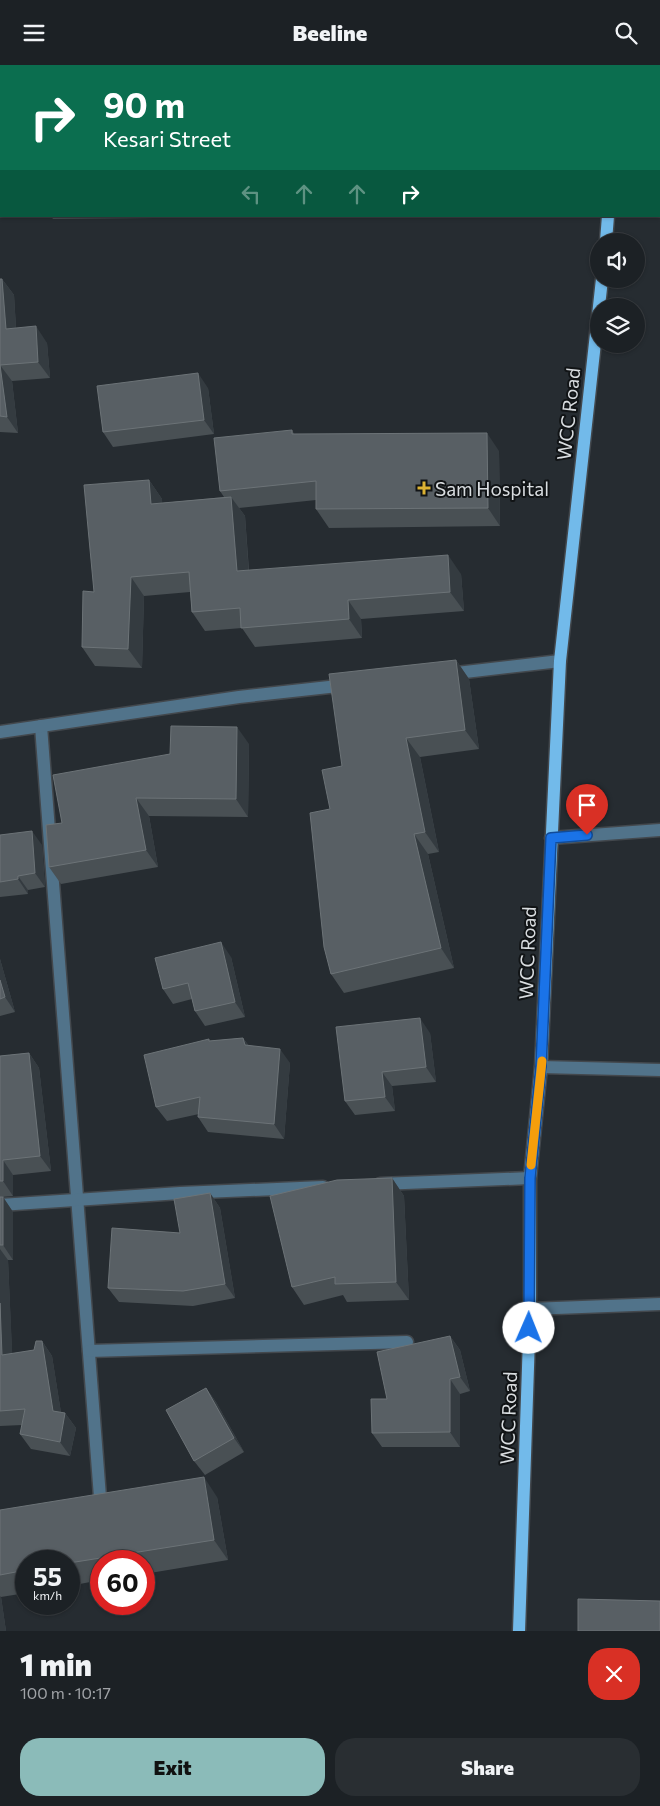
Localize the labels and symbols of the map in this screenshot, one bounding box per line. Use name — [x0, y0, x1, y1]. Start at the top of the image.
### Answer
street label: WCC Road — [552, 367, 584, 461]
place label: Sam Hospital — [435, 477, 549, 500]
marker: Sam Hospital — [417, 481, 431, 495]
pin — [566, 784, 608, 835]
street label: WCC Road — [514, 906, 540, 1000]
position arrow — [502, 1301, 554, 1353]
street label: WCC Road — [495, 1371, 521, 1465]
speed limit sign: 60 — [90, 1550, 155, 1615]

